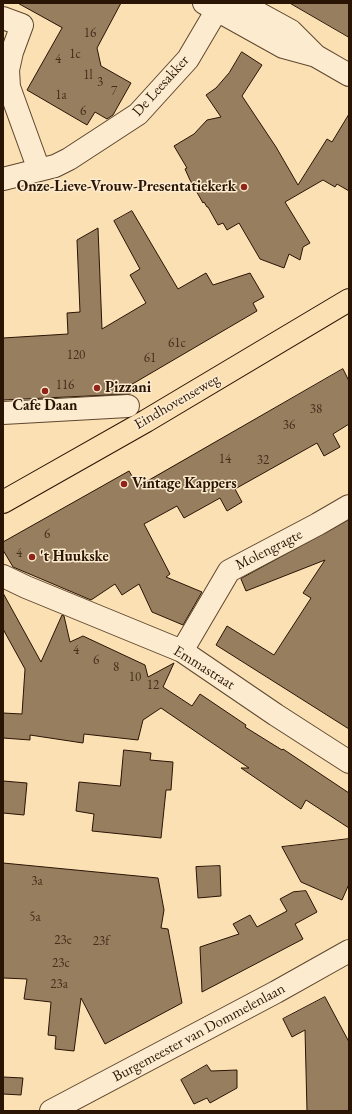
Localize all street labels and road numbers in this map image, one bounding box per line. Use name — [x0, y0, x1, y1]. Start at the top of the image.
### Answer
street label: De Leesakker — [129, 52, 193, 120]
street label: Eindhovenseweg — [131, 370, 223, 434]
street label: Molengragte — [233, 526, 305, 574]
street label: Emmastraat — [170, 642, 238, 694]
street label: Burgemeester van Dommelenlaan — [110, 980, 288, 1086]

